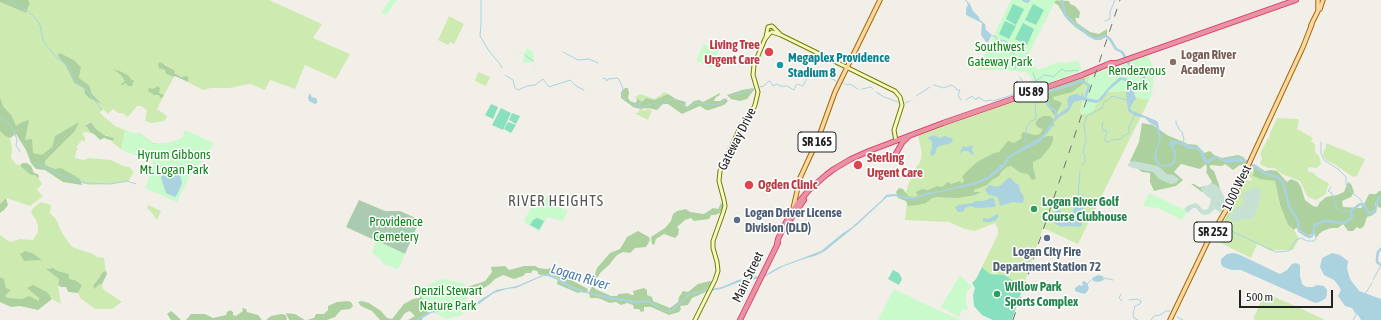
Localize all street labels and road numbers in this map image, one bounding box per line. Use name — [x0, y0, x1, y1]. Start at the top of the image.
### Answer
road number: US 89 — [1014, 82, 1048, 102]
street label: Gateway Drive — [715, 105, 759, 173]
road number: SR 165 — [798, 132, 836, 152]
street label: 1000 West — [1219, 162, 1255, 214]
road number: SR 252 — [1194, 222, 1232, 242]
street label: Main Street — [729, 249, 767, 305]

